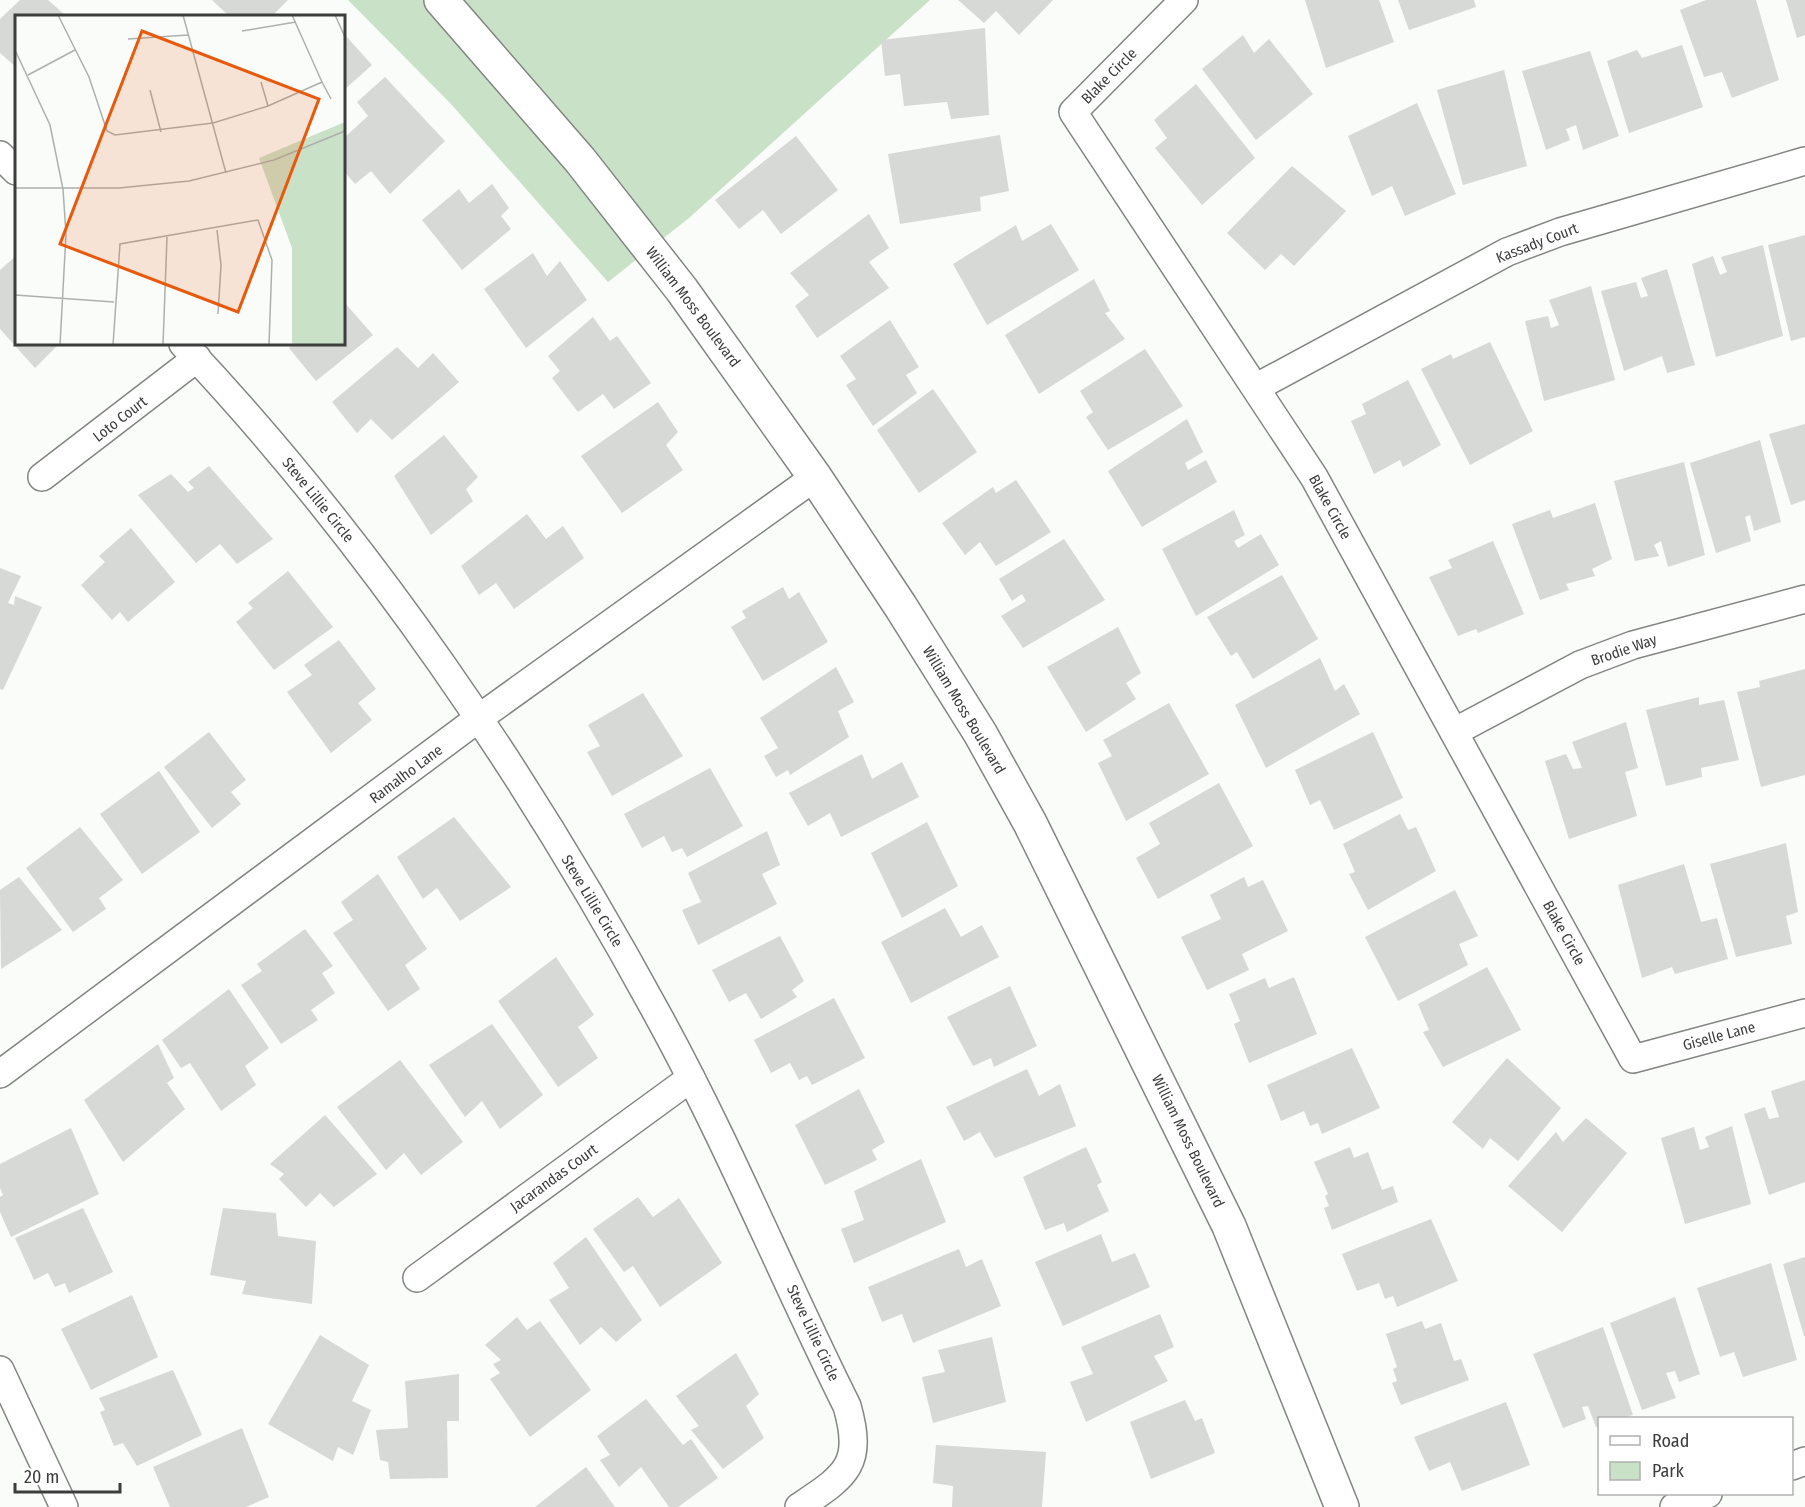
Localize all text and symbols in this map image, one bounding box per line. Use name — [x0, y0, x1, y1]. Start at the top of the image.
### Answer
inset map — [15, 15, 345, 345]
street label: Blake Circle — [1077, 44, 1141, 108]
street label: Kassady Court — [1493, 219, 1581, 267]
street label: William Moss Boulevard — [642, 243, 744, 371]
street label: Loto Court — [89, 392, 151, 446]
street label: Steve Lillie Circle — [278, 454, 358, 546]
street label: Blake Circle — [1305, 472, 1355, 542]
street label: Brodie Way — [1589, 630, 1659, 670]
street label: William Moss Boulevard — [919, 643, 1009, 777]
street label: Ramalho Lane — [366, 741, 446, 807]
street label: Steve Lillie Circle — [557, 852, 627, 950]
street label: Blake Circle — [1539, 898, 1589, 968]
street label: Giselle Lane — [1681, 1018, 1757, 1054]
street label: William Moss Boulevard — [1148, 1072, 1228, 1210]
street label: Jacarandas Court — [507, 1140, 601, 1216]
street label: Steve Lillie Circle — [783, 1282, 843, 1384]
legend — [1598, 1417, 1793, 1495]
text: Road — [1652, 1430, 1689, 1452]
scale bar — [15, 1456, 120, 1494]
text: Park — [1652, 1460, 1685, 1482]
text: 20 m — [24, 1466, 59, 1488]

